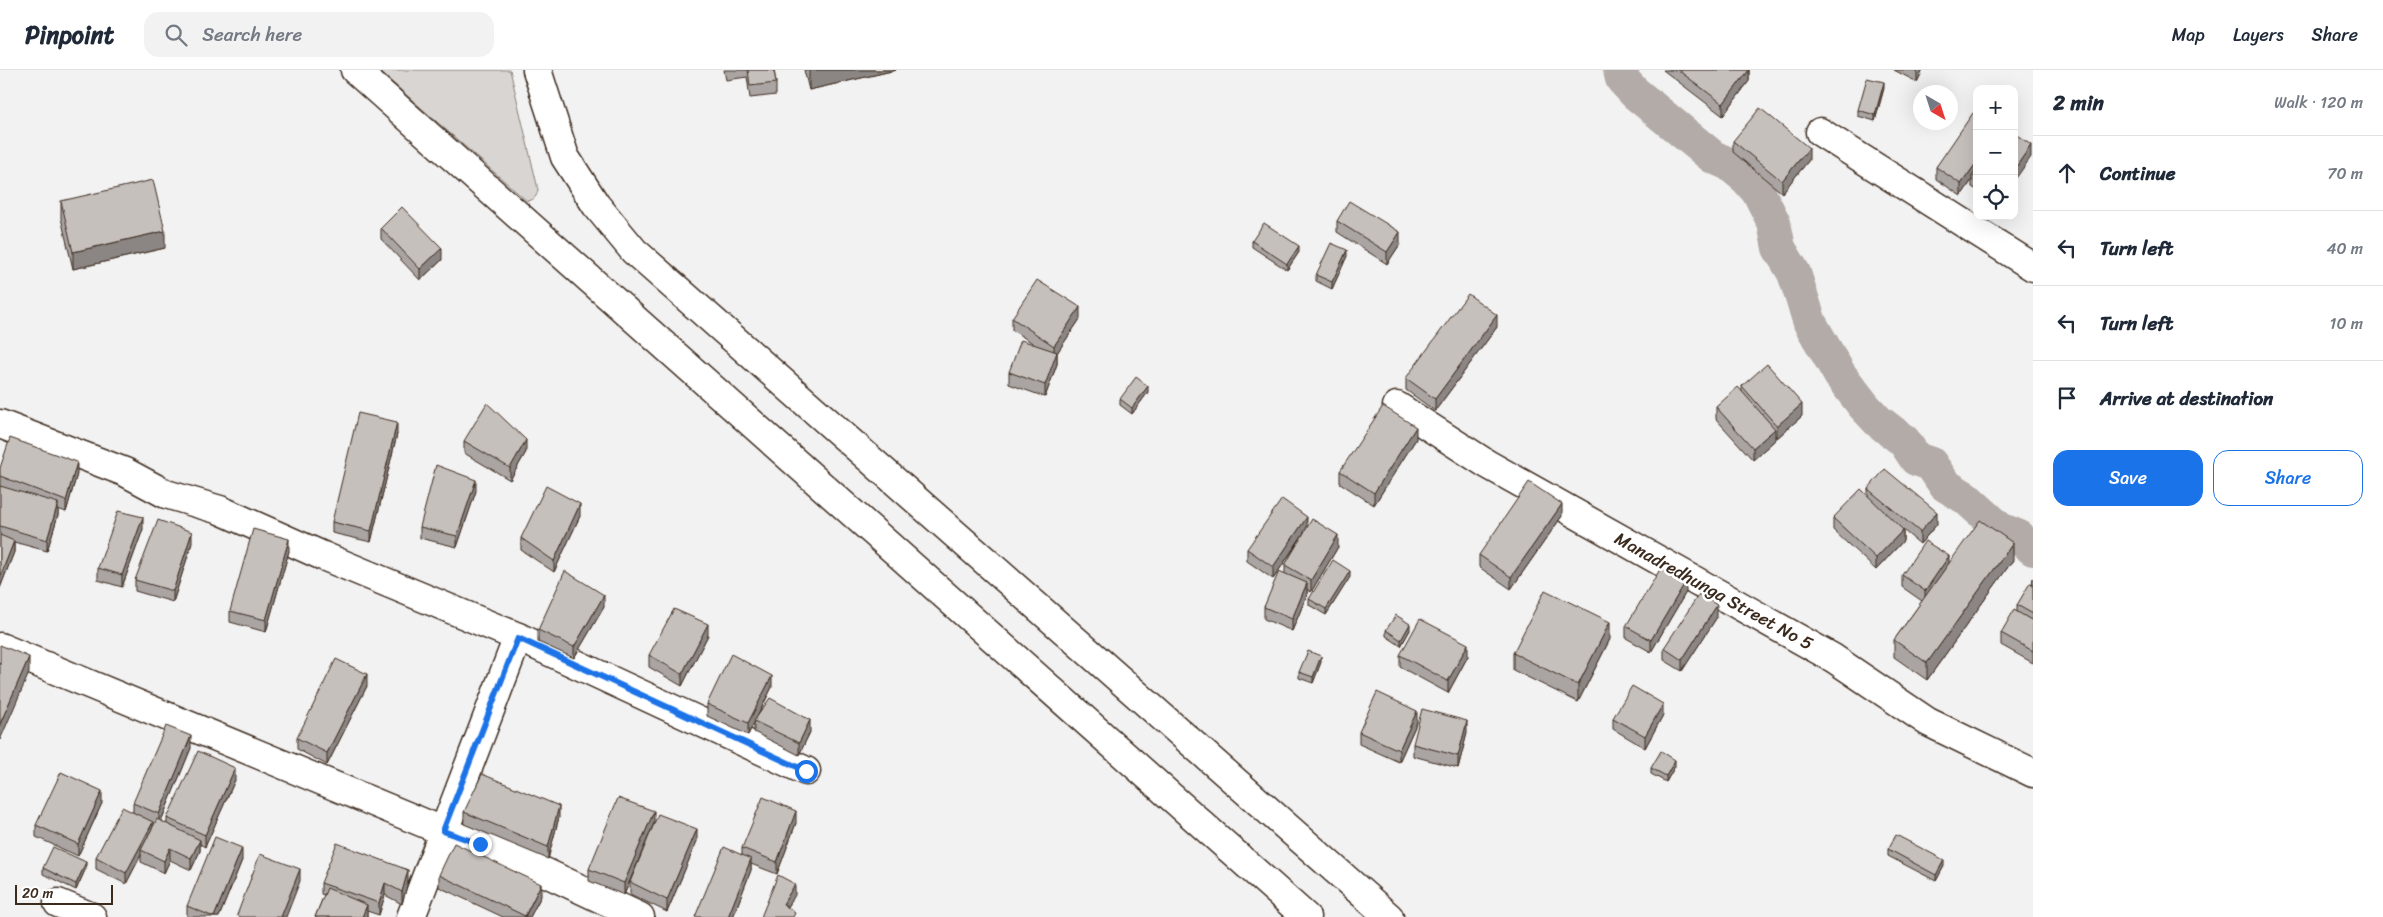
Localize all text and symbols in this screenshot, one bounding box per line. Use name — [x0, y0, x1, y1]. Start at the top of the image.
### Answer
search box — [144, 12, 494, 57]
text: Pinpoint — [25, 14, 114, 56]
text: Search here — [202, 18, 302, 51]
text: Map — [2172, 19, 2205, 51]
text: Layers — [2233, 19, 2284, 51]
text: Share — [2312, 19, 2358, 51]
icon: search — [162, 21, 190, 49]
text: 2 min — [2053, 84, 2104, 122]
north arrow — [1913, 85, 1958, 130]
map controls — [1973, 85, 2018, 220]
button: + — [1973, 85, 2018, 130]
text: Walk · 120 m — [2274, 88, 2363, 117]
button: − — [1973, 130, 2018, 175]
text: Continue — [2100, 157, 2176, 190]
icon: ahead — [2053, 159, 2081, 187]
text: 70 m — [2327, 159, 2363, 188]
button: locate — [1973, 175, 2018, 220]
text: Turn left — [2100, 232, 2173, 265]
icon: left — [2053, 234, 2081, 262]
text: 40 m — [2326, 234, 2363, 263]
text: Turn left — [2100, 307, 2173, 340]
icon: left — [2053, 309, 2081, 337]
text: 10 m — [2330, 309, 2363, 338]
text: Arrive at destination — [2100, 382, 2273, 415]
icon: arrive — [2053, 384, 2081, 412]
button: Save — [2053, 450, 2203, 506]
button: Share — [2213, 450, 2363, 506]
street label: Manadredhunga Street No 5 — [1609, 523, 1819, 659]
route start — [795, 760, 818, 783]
route end — [469, 833, 492, 856]
text: 20 m — [22, 881, 53, 906]
scale bar — [15, 882, 112, 905]

